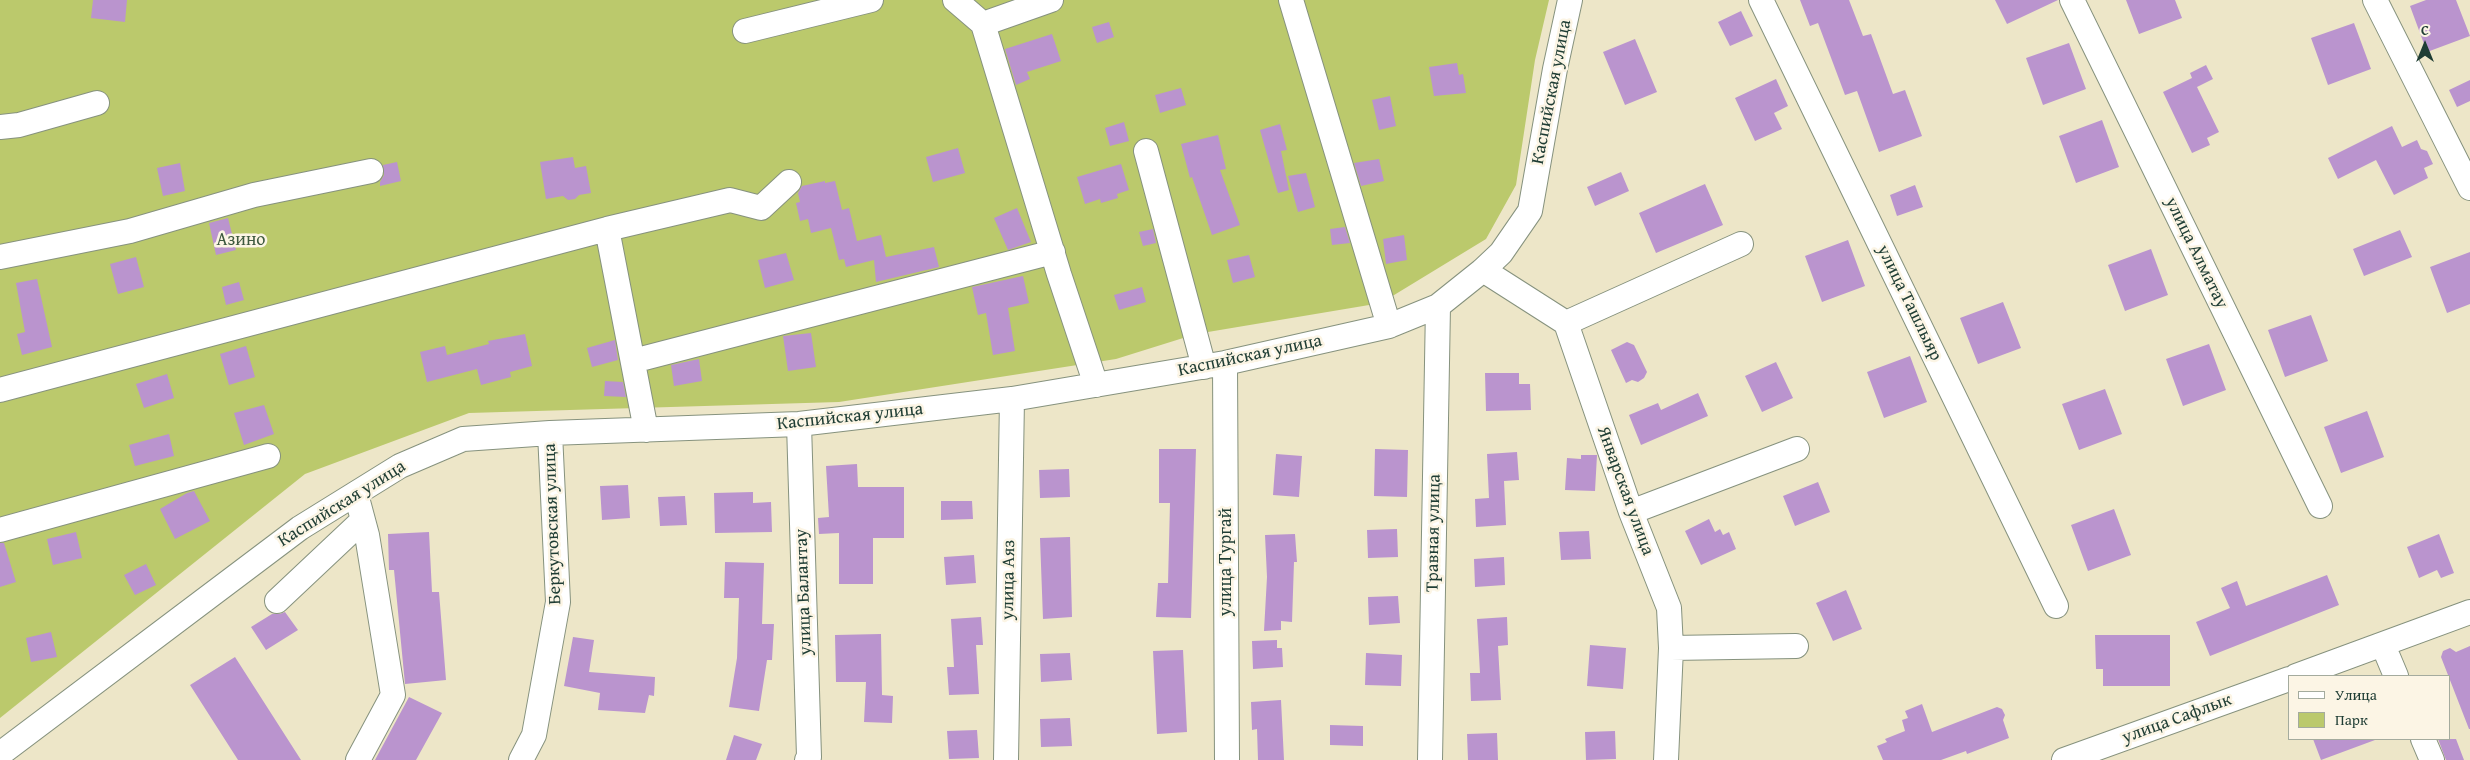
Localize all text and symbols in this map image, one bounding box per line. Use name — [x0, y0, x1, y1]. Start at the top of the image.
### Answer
street label: Каспийская улица — [1527, 18, 1577, 166]
north arrow — [2400, 20, 2450, 70]
text: С — [2421, 20, 2429, 40]
street label: улица Алматау — [2160, 194, 2232, 312]
park label: Азино — [216, 229, 266, 251]
street label: улица Ташлыяр — [1872, 242, 1946, 364]
street label: Каспийская улица — [1176, 330, 1324, 382]
street label: Каспийская улица — [776, 399, 924, 435]
street label: Январская улица — [1592, 424, 1658, 558]
street label: Беркутовская улица — [539, 443, 567, 605]
street label: Каспийская улица — [274, 456, 410, 552]
street label: Травная улица — [1422, 474, 1446, 592]
street label: улица Тургай — [1215, 508, 1237, 616]
street label: улица Балантау — [791, 528, 817, 656]
street label: улица Аяз — [998, 540, 1020, 620]
legend — [2288, 675, 2450, 740]
text: Улица — [2335, 684, 2377, 705]
street label: улица Сафлык — [2119, 689, 2235, 749]
text: Парк — [2335, 709, 2368, 730]

